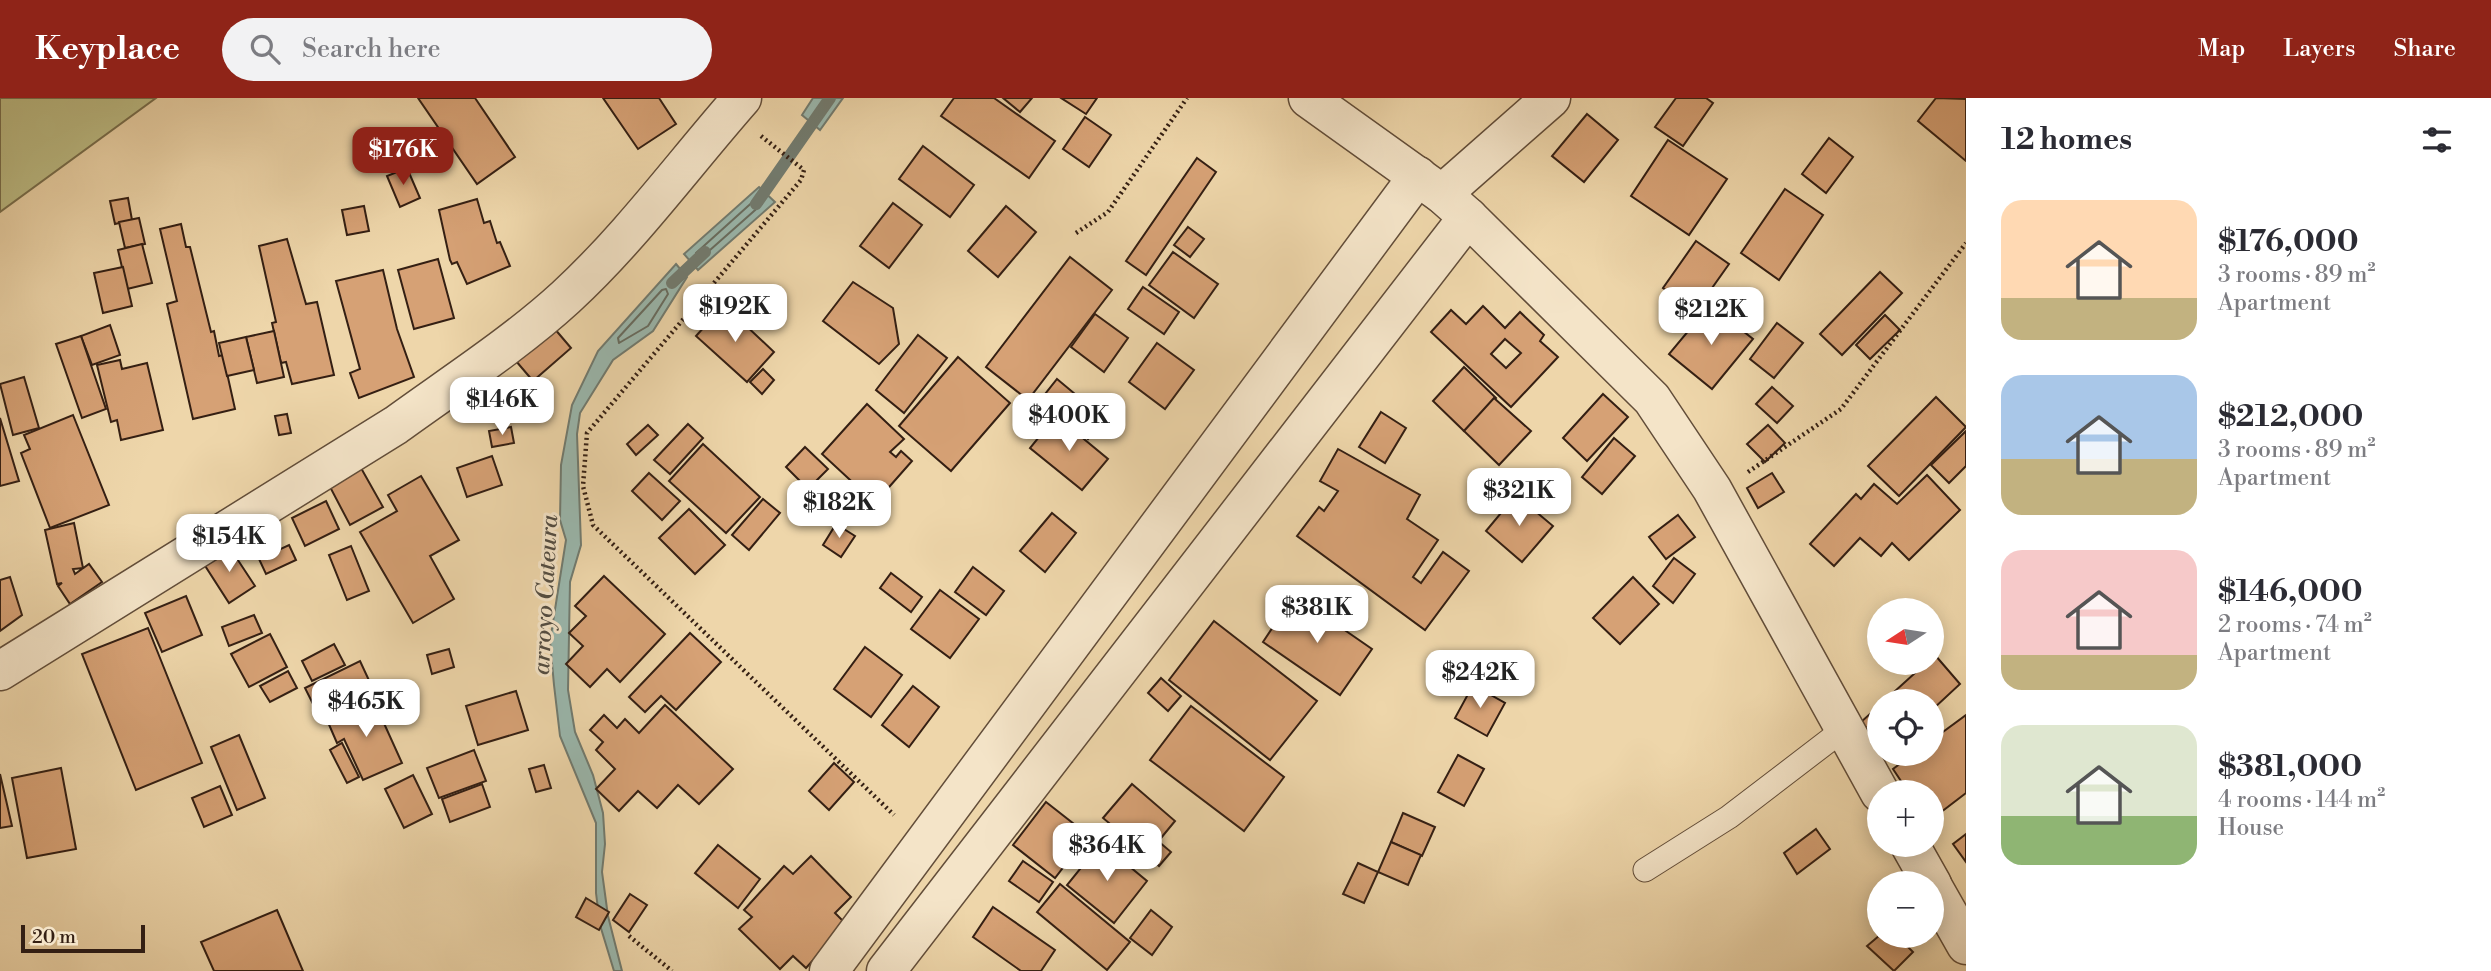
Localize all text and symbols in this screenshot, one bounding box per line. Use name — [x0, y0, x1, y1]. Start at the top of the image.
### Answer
search box — [222, 18, 712, 81]
text: Keyplace — [35, 29, 180, 70]
icon: search — [246, 30, 284, 68]
text: Search here — [302, 33, 441, 65]
text: Map — [2198, 34, 2245, 64]
text: Layers — [2283, 34, 2355, 64]
text: Share — [2393, 34, 2456, 64]
text: 12 homes — [2001, 121, 2132, 159]
icon: filters — [2418, 121, 2456, 159]
pin: $176K — [354, 127, 452, 187]
text: $176K — [368, 136, 438, 164]
text: $176,000 — [2218, 223, 2359, 261]
icon: home — [2057, 228, 2141, 312]
text: 3 rooms · 89 m² — [2218, 261, 2375, 289]
pin: $192K — [686, 285, 784, 344]
pin: $212K — [1662, 288, 1760, 347]
text: Apartment — [2218, 289, 2331, 317]
text: $192K — [699, 293, 771, 321]
text: $212K — [1675, 296, 1747, 324]
pin: $146K — [453, 378, 551, 437]
text: $146K — [466, 386, 538, 414]
pin: $400K — [1020, 394, 1118, 453]
text: $212,000 — [2218, 398, 2363, 436]
text: $400K — [1028, 402, 1110, 430]
icon: home — [2057, 403, 2141, 487]
text: 3 rooms · 89 m² — [2218, 436, 2375, 464]
text: Apartment — [2218, 464, 2331, 492]
pin: $321K — [1470, 468, 1568, 528]
text: $321K — [1483, 477, 1555, 505]
pin: $182K — [790, 480, 888, 540]
text: $182K — [803, 489, 875, 517]
water label: arroyo Cateura — [527, 513, 565, 676]
pin: $154K — [180, 514, 278, 574]
text: $154K — [192, 523, 266, 551]
text: $146,000 — [2218, 573, 2363, 611]
icon: home — [2057, 578, 2141, 662]
pin: $381K — [1268, 586, 1366, 645]
text: $381K — [1281, 594, 1353, 622]
north arrow — [1867, 598, 1944, 676]
map controls — [1867, 598, 1944, 948]
text: 2 rooms · 74 m² — [2218, 611, 2372, 639]
text: Apartment — [2218, 639, 2331, 667]
pin: $242K — [1431, 650, 1529, 710]
text: $242K — [1442, 659, 1518, 687]
pin: $465K — [317, 680, 415, 739]
text: $465K — [328, 688, 404, 716]
button: locate — [1867, 689, 1944, 766]
text: $381,000 — [2218, 748, 2362, 786]
icon: home — [2057, 753, 2141, 837]
button: + — [1867, 780, 1944, 857]
text: 4 rooms · 144 m² — [2218, 786, 2385, 814]
text: House — [2218, 814, 2284, 842]
pin: $364K — [1058, 824, 1156, 883]
text: $364K — [1069, 832, 1145, 860]
button: − — [1867, 871, 1944, 948]
scale bar — [21, 922, 145, 954]
text: 20 m — [32, 925, 76, 949]

